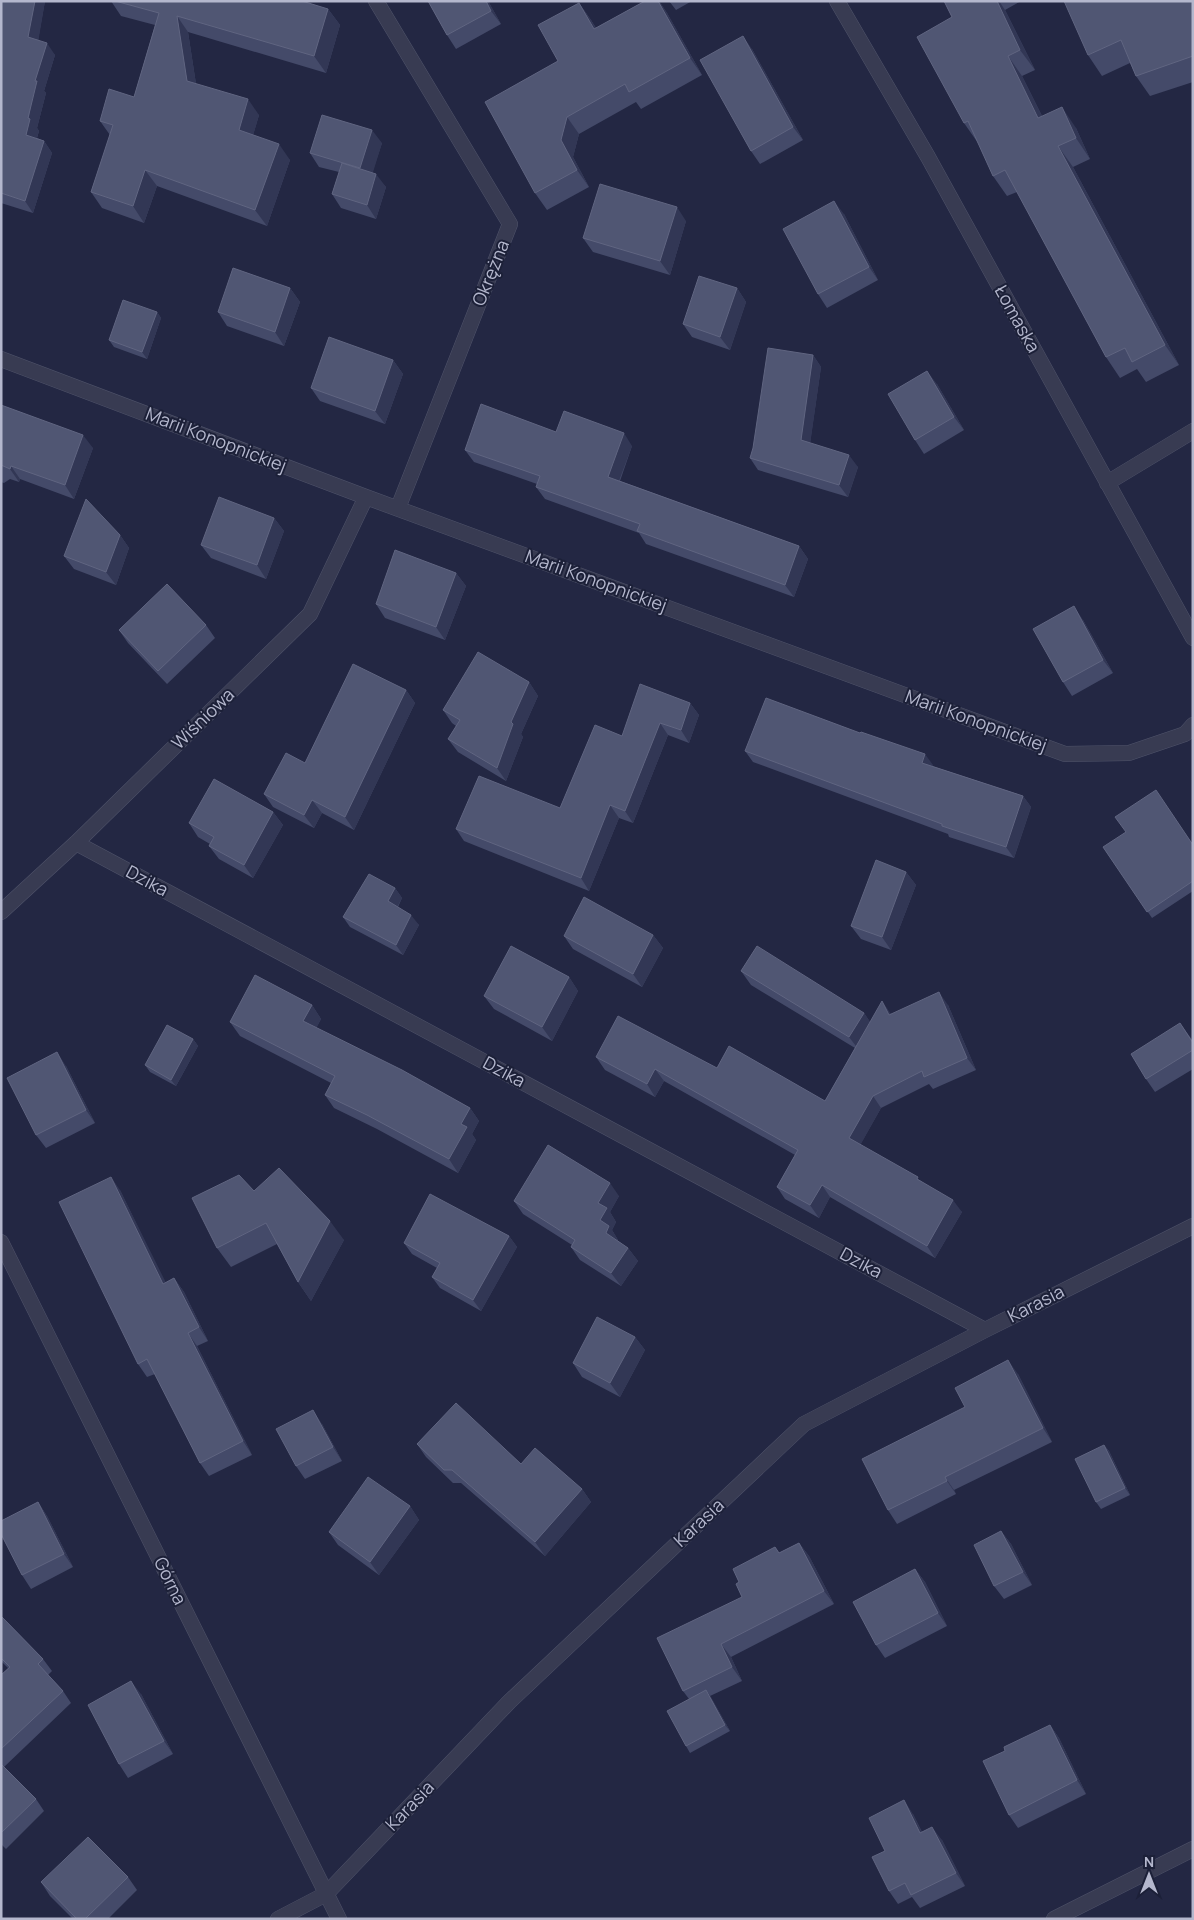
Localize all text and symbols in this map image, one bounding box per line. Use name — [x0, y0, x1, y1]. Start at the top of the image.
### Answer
street label: Okrężna — [466, 236, 514, 309]
street label: Łomaska — [990, 281, 1046, 357]
street label: Marii Konopnickiej — [142, 401, 290, 477]
street label: Marii Konopnickiej — [522, 543, 671, 617]
street label: Wiśniowa — [166, 682, 239, 754]
street label: Marii Konopnickiej — [902, 683, 1051, 757]
street label: Dzika — [122, 859, 173, 901]
street label: Dzika — [479, 1050, 530, 1092]
street label: Dzika — [836, 1241, 887, 1283]
street label: Karasia — [1003, 1279, 1068, 1328]
street label: Karasia — [668, 1493, 729, 1552]
street label: Górna — [149, 1553, 193, 1609]
street label: Karasia — [380, 1775, 439, 1835]
north arrow — [1124, 1850, 1174, 1900]
text: N — [1144, 1852, 1154, 1871]

